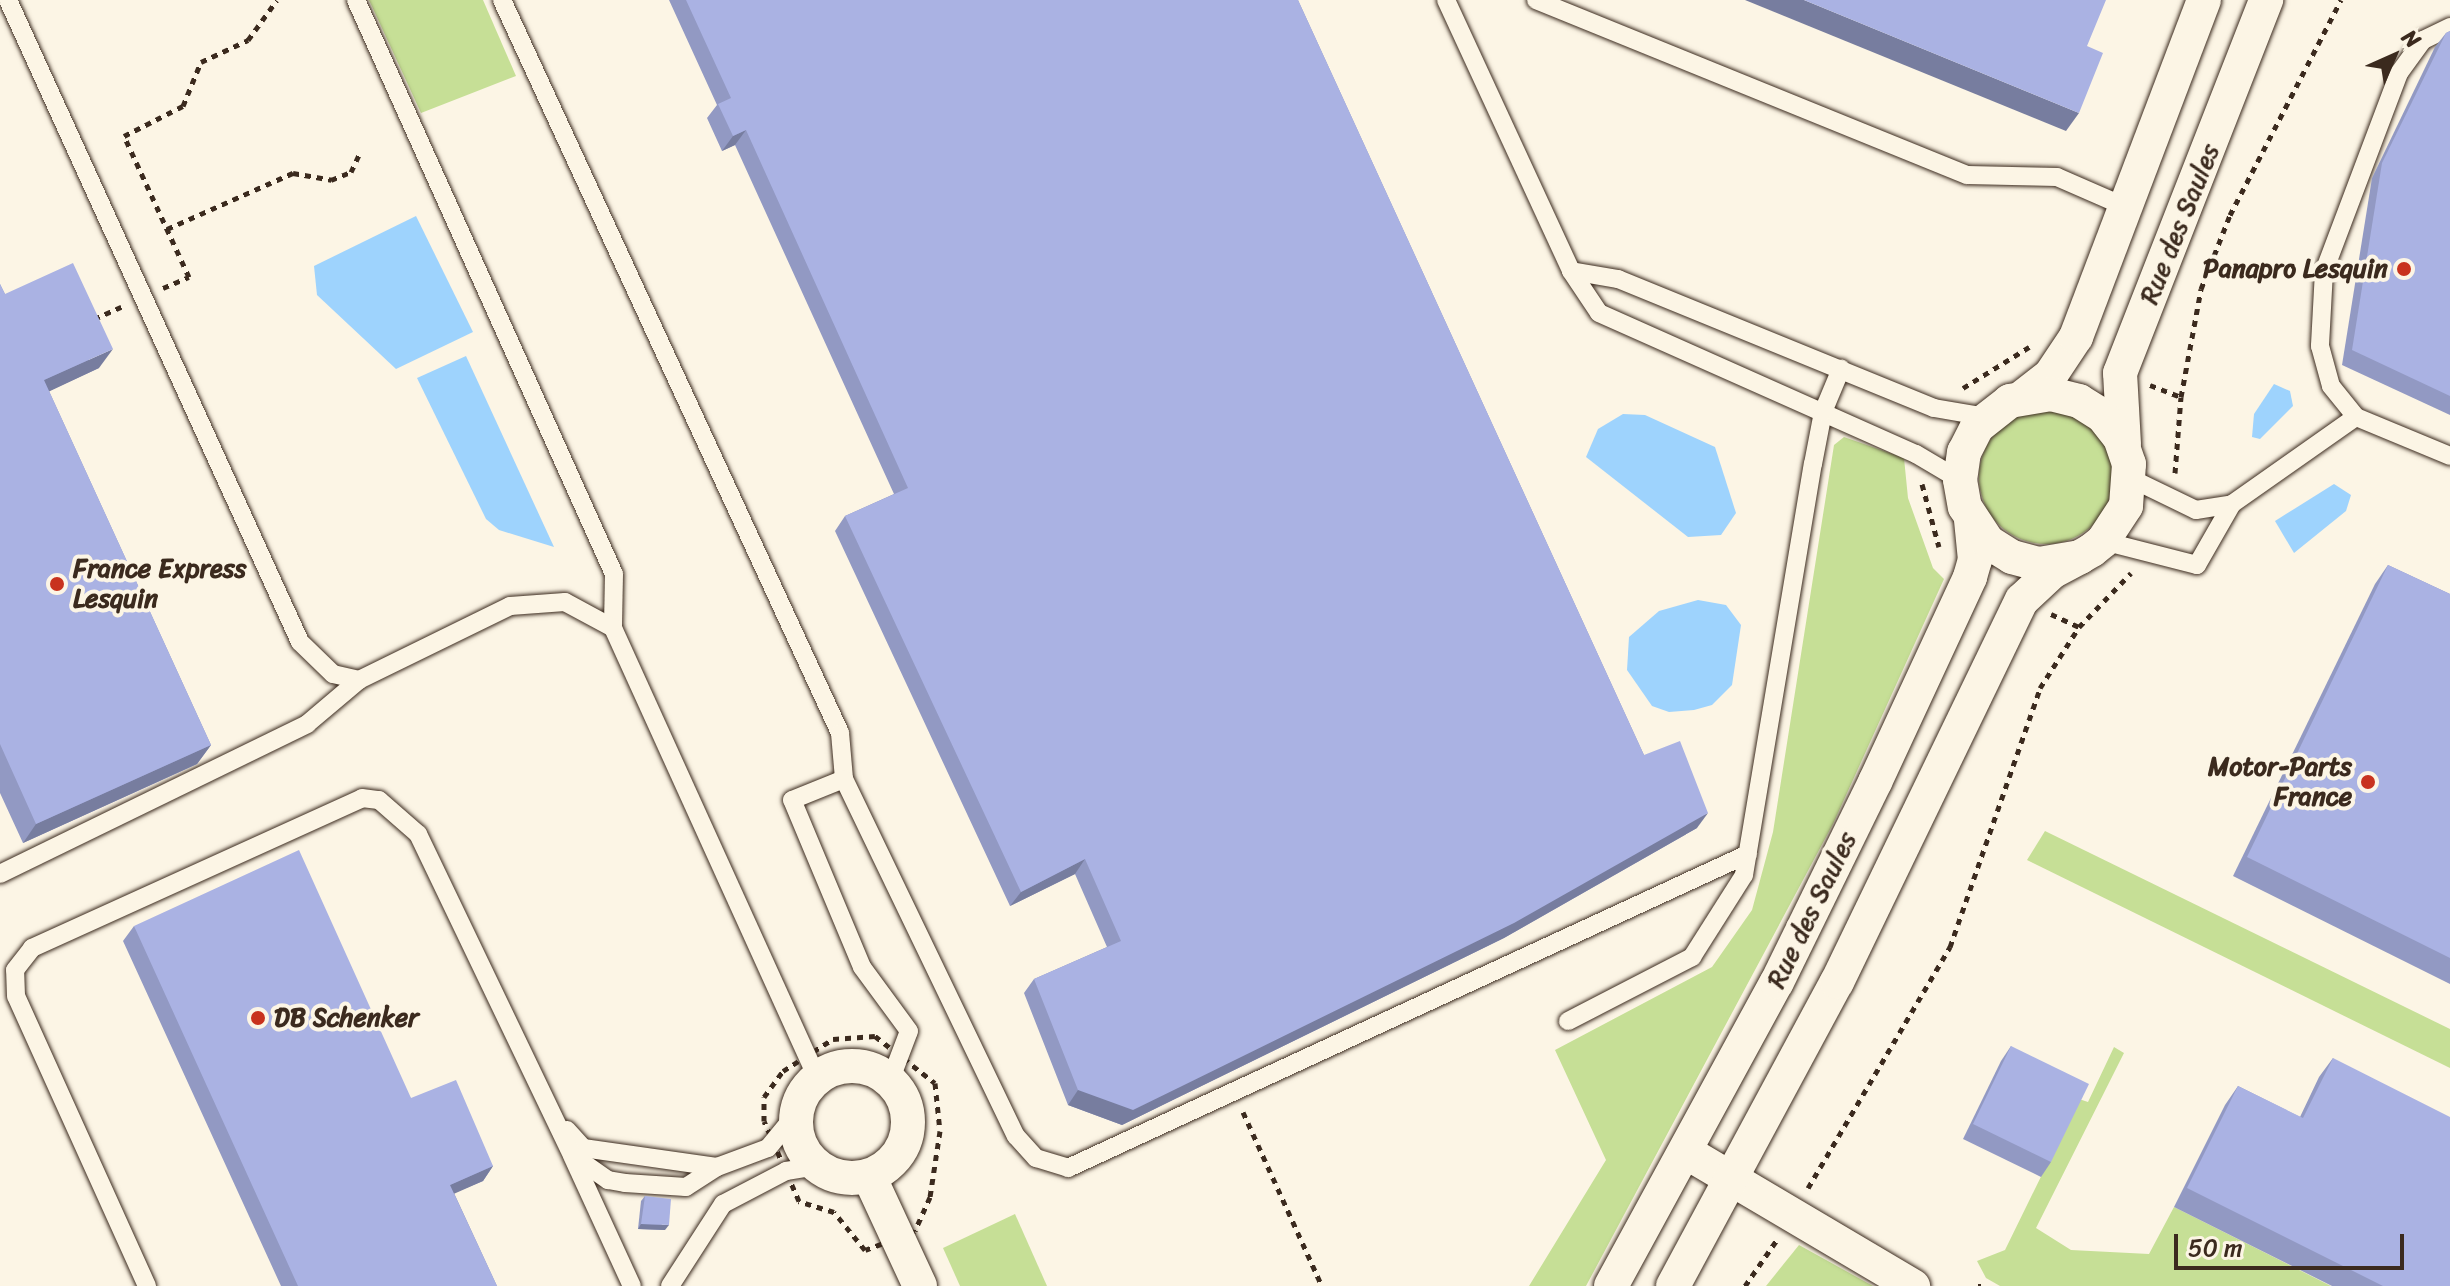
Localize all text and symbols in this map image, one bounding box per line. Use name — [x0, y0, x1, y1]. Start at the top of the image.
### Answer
north arrow — [2354, 16, 2434, 96]
text: N — [2392, 19, 2431, 58]
street label: Rue des Saules — [2134, 139, 2226, 309]
place label: Panapro Lesquin — [2203, 253, 2388, 285]
marker: Panapro Lesquin — [2395, 260, 2413, 278]
place label: France Express Lesquin — [73, 553, 247, 614]
marker: France Express Lesquin — [48, 575, 66, 593]
place label: Motor-Parts France — [2208, 751, 2352, 812]
marker: Motor-Parts France — [2359, 773, 2377, 791]
street label: Rue des Saules — [1761, 826, 1863, 994]
place label: DB Schenker — [274, 1002, 421, 1034]
marker: DB Schenker — [249, 1009, 267, 1027]
scale bar — [2178, 1218, 2408, 1268]
text: 50 m — [2188, 1227, 2243, 1269]

